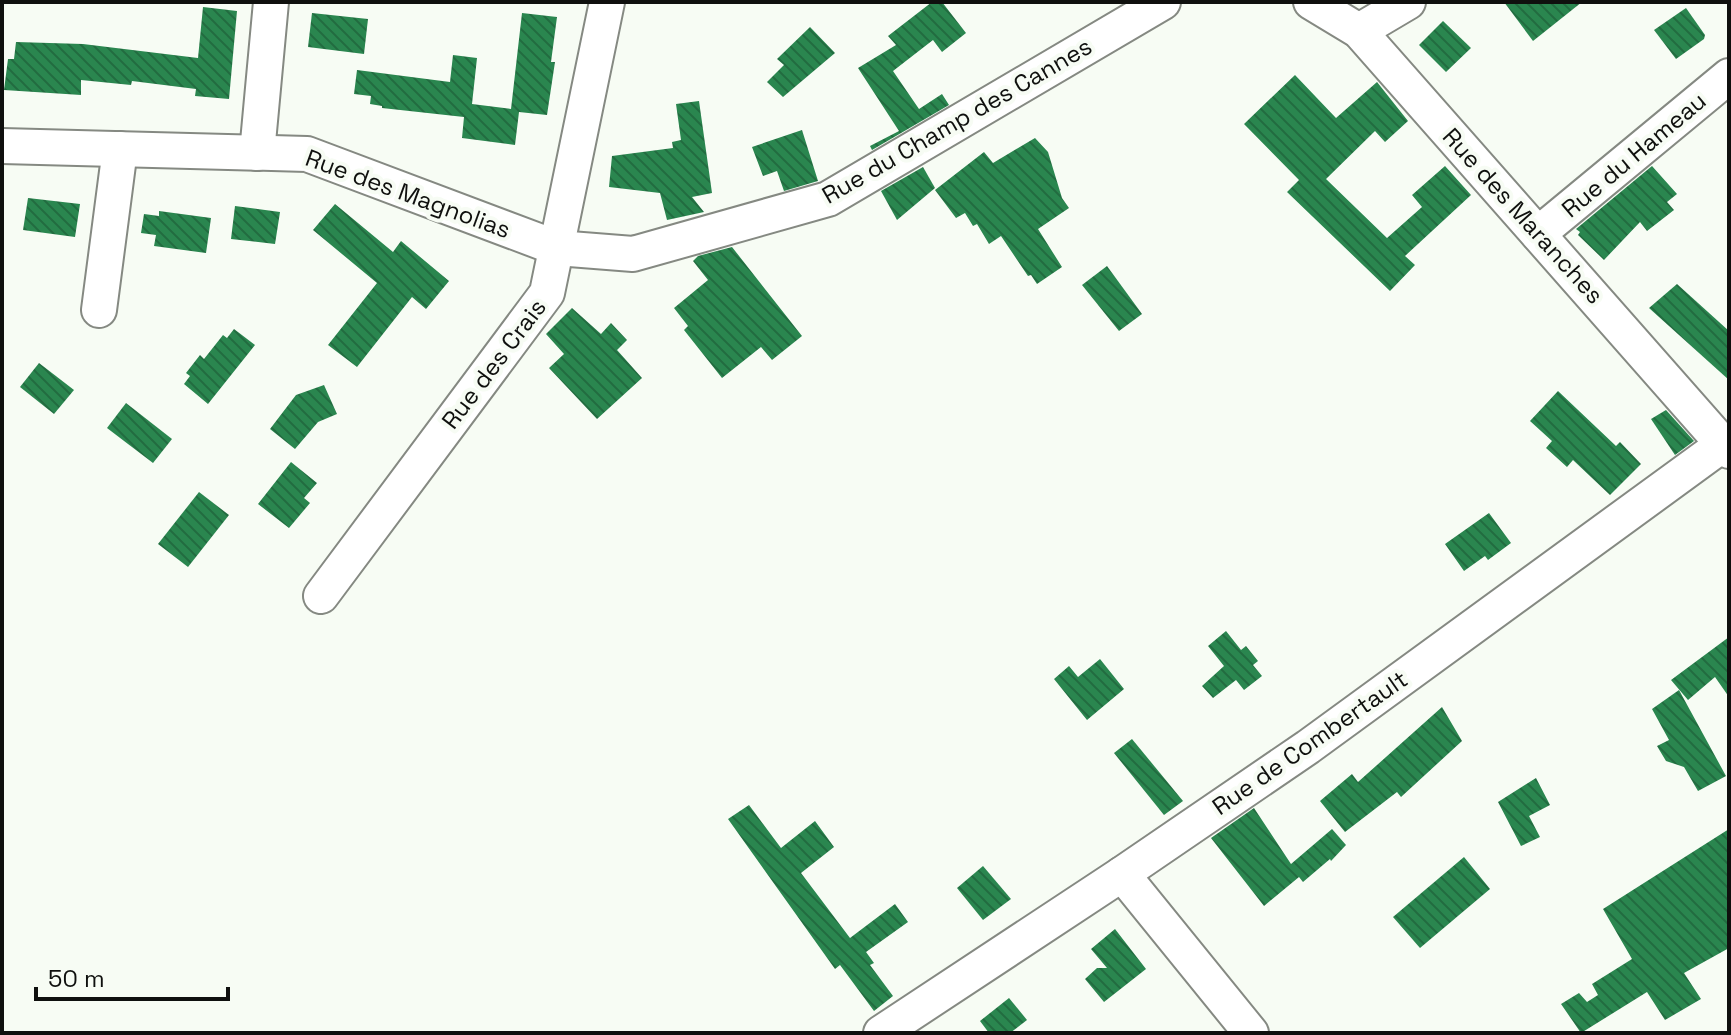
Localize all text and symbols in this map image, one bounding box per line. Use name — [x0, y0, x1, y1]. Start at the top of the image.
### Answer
street label: Rue du Champ des Cannes — [816, 30, 1097, 211]
street label: Rue du Hameau — [1555, 85, 1712, 224]
street label: Rue des Maranches — [1436, 121, 1611, 310]
street label: Rue des Magnolias — [301, 142, 515, 245]
street label: Rue des Crais — [435, 292, 553, 435]
street label: Rue de Combertault — [1206, 663, 1414, 822]
scale bar — [36, 951, 228, 1001]
text: 50 m — [48, 963, 105, 994]

